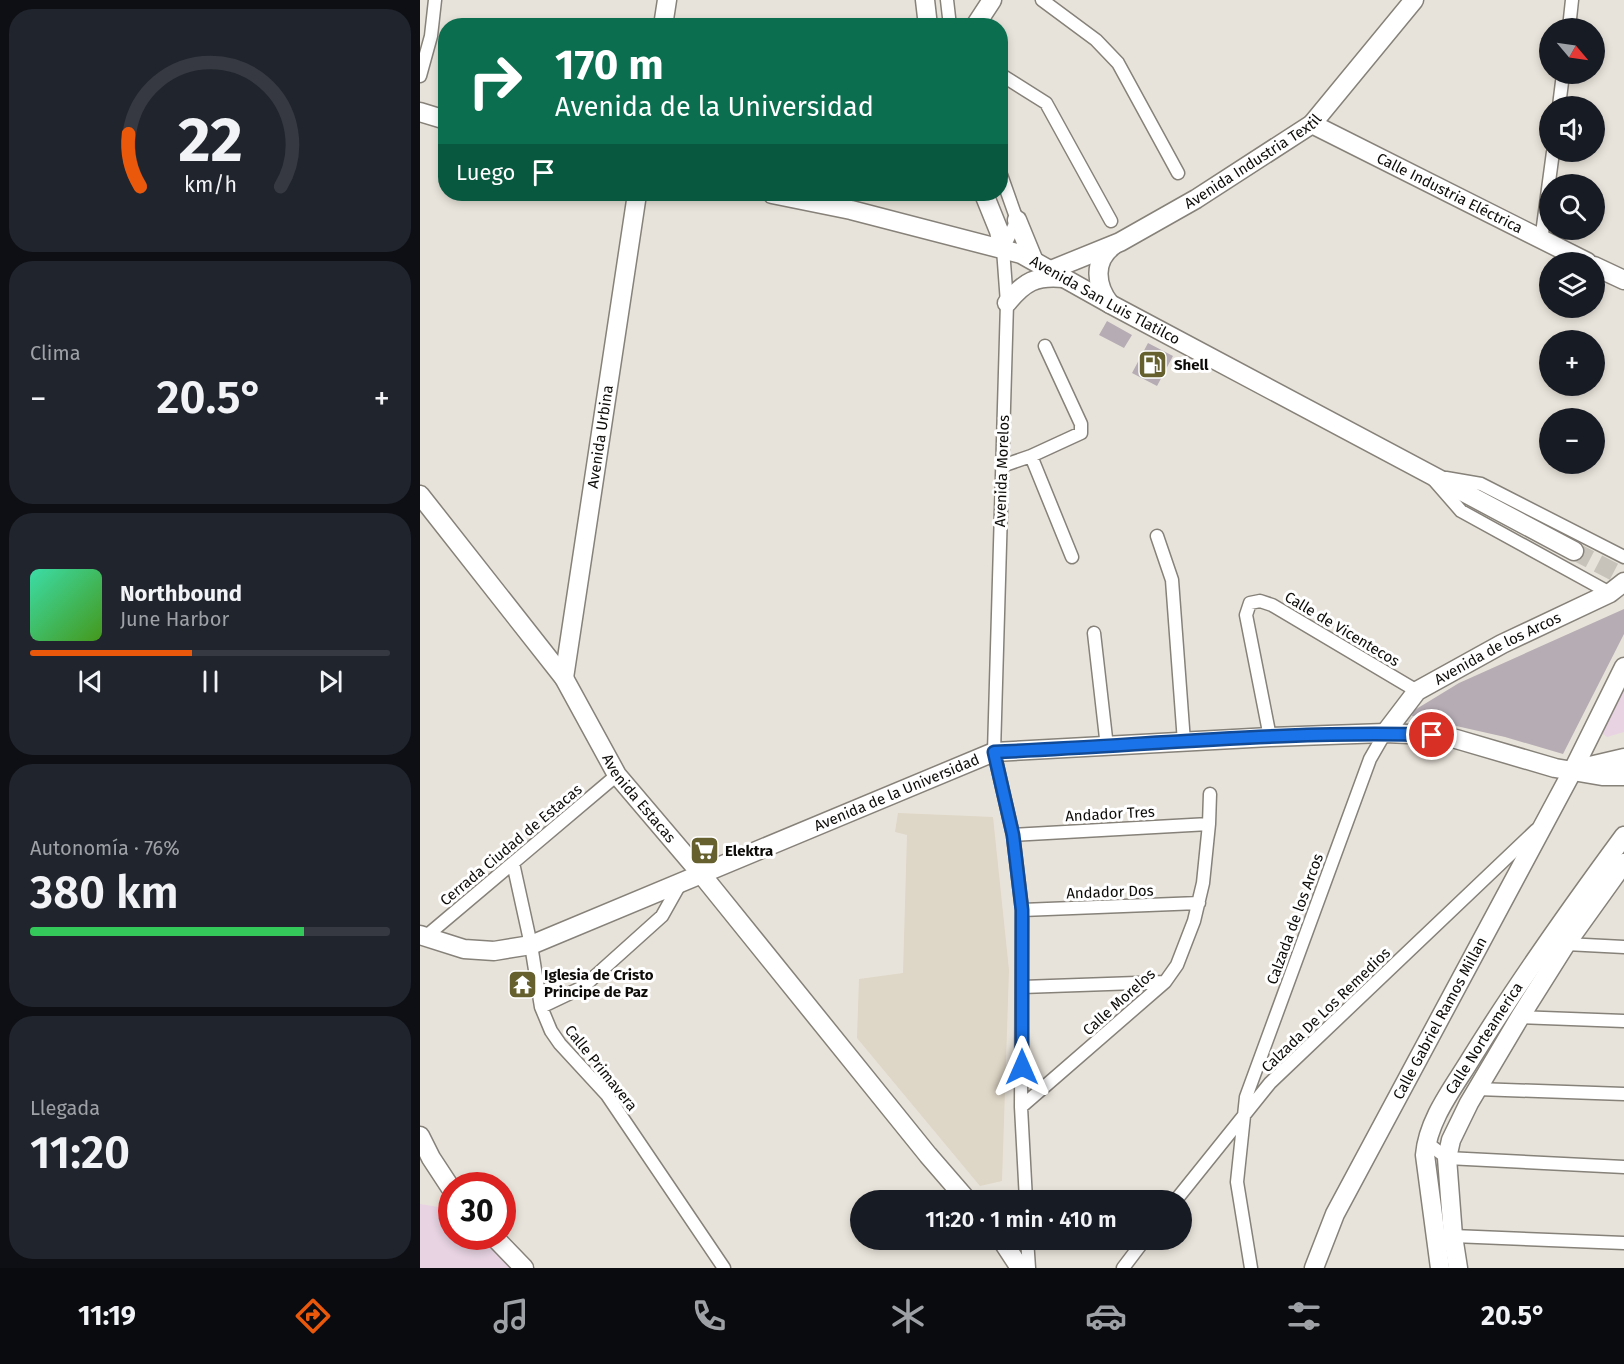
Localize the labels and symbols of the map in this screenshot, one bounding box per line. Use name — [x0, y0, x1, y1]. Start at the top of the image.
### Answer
north arrow — [1539, 18, 1605, 84]
street label: Avenida Industria Textil — [1181, 110, 1326, 213]
street label: Calle Industria Eléctrica — [1374, 149, 1526, 237]
street label: Avenida San Luis Tlatilco — [1027, 252, 1183, 349]
fuel station icon: Shell — [1137, 349, 1169, 381]
place label: Shell — [1174, 356, 1209, 374]
street label: Avenida Urbina — [584, 384, 617, 490]
street label: Avenida Morelos — [991, 415, 1013, 527]
street label: Calle de Vicentecos — [1281, 588, 1403, 670]
street label: Avenida de los Arcos — [1431, 608, 1564, 689]
pin — [1406, 709, 1457, 760]
street label: Avenida de la Universidad — [811, 750, 982, 835]
street label: Avenida Estacas — [598, 751, 680, 846]
street label: Cerrada Ciudad de Estacas — [436, 780, 586, 910]
street label: Andador Tres — [1065, 803, 1155, 825]
supermarket icon: Elektra — [688, 835, 720, 867]
place label: Elektra — [725, 842, 773, 860]
street label: Calzada de los Arcos — [1263, 851, 1327, 987]
street label: Andador Dos — [1066, 881, 1154, 903]
street label: Calle Gabriel Ramos Millan — [1389, 934, 1491, 1103]
street label: Calzada De Los Remedios — [1258, 944, 1394, 1076]
street label: Calle Morelos — [1079, 965, 1159, 1039]
place label: Iglesia de Cristo Principe de Paz — [544, 966, 654, 1001]
temple icon: Iglesia de Cristo Principe de Paz — [507, 968, 539, 1000]
street label: Calle Norteamerica — [1442, 979, 1527, 1098]
street label: Calle Primavera — [561, 1021, 641, 1115]
position arrow — [990, 1035, 1054, 1099]
speed limit sign: 30 — [438, 1172, 516, 1250]

